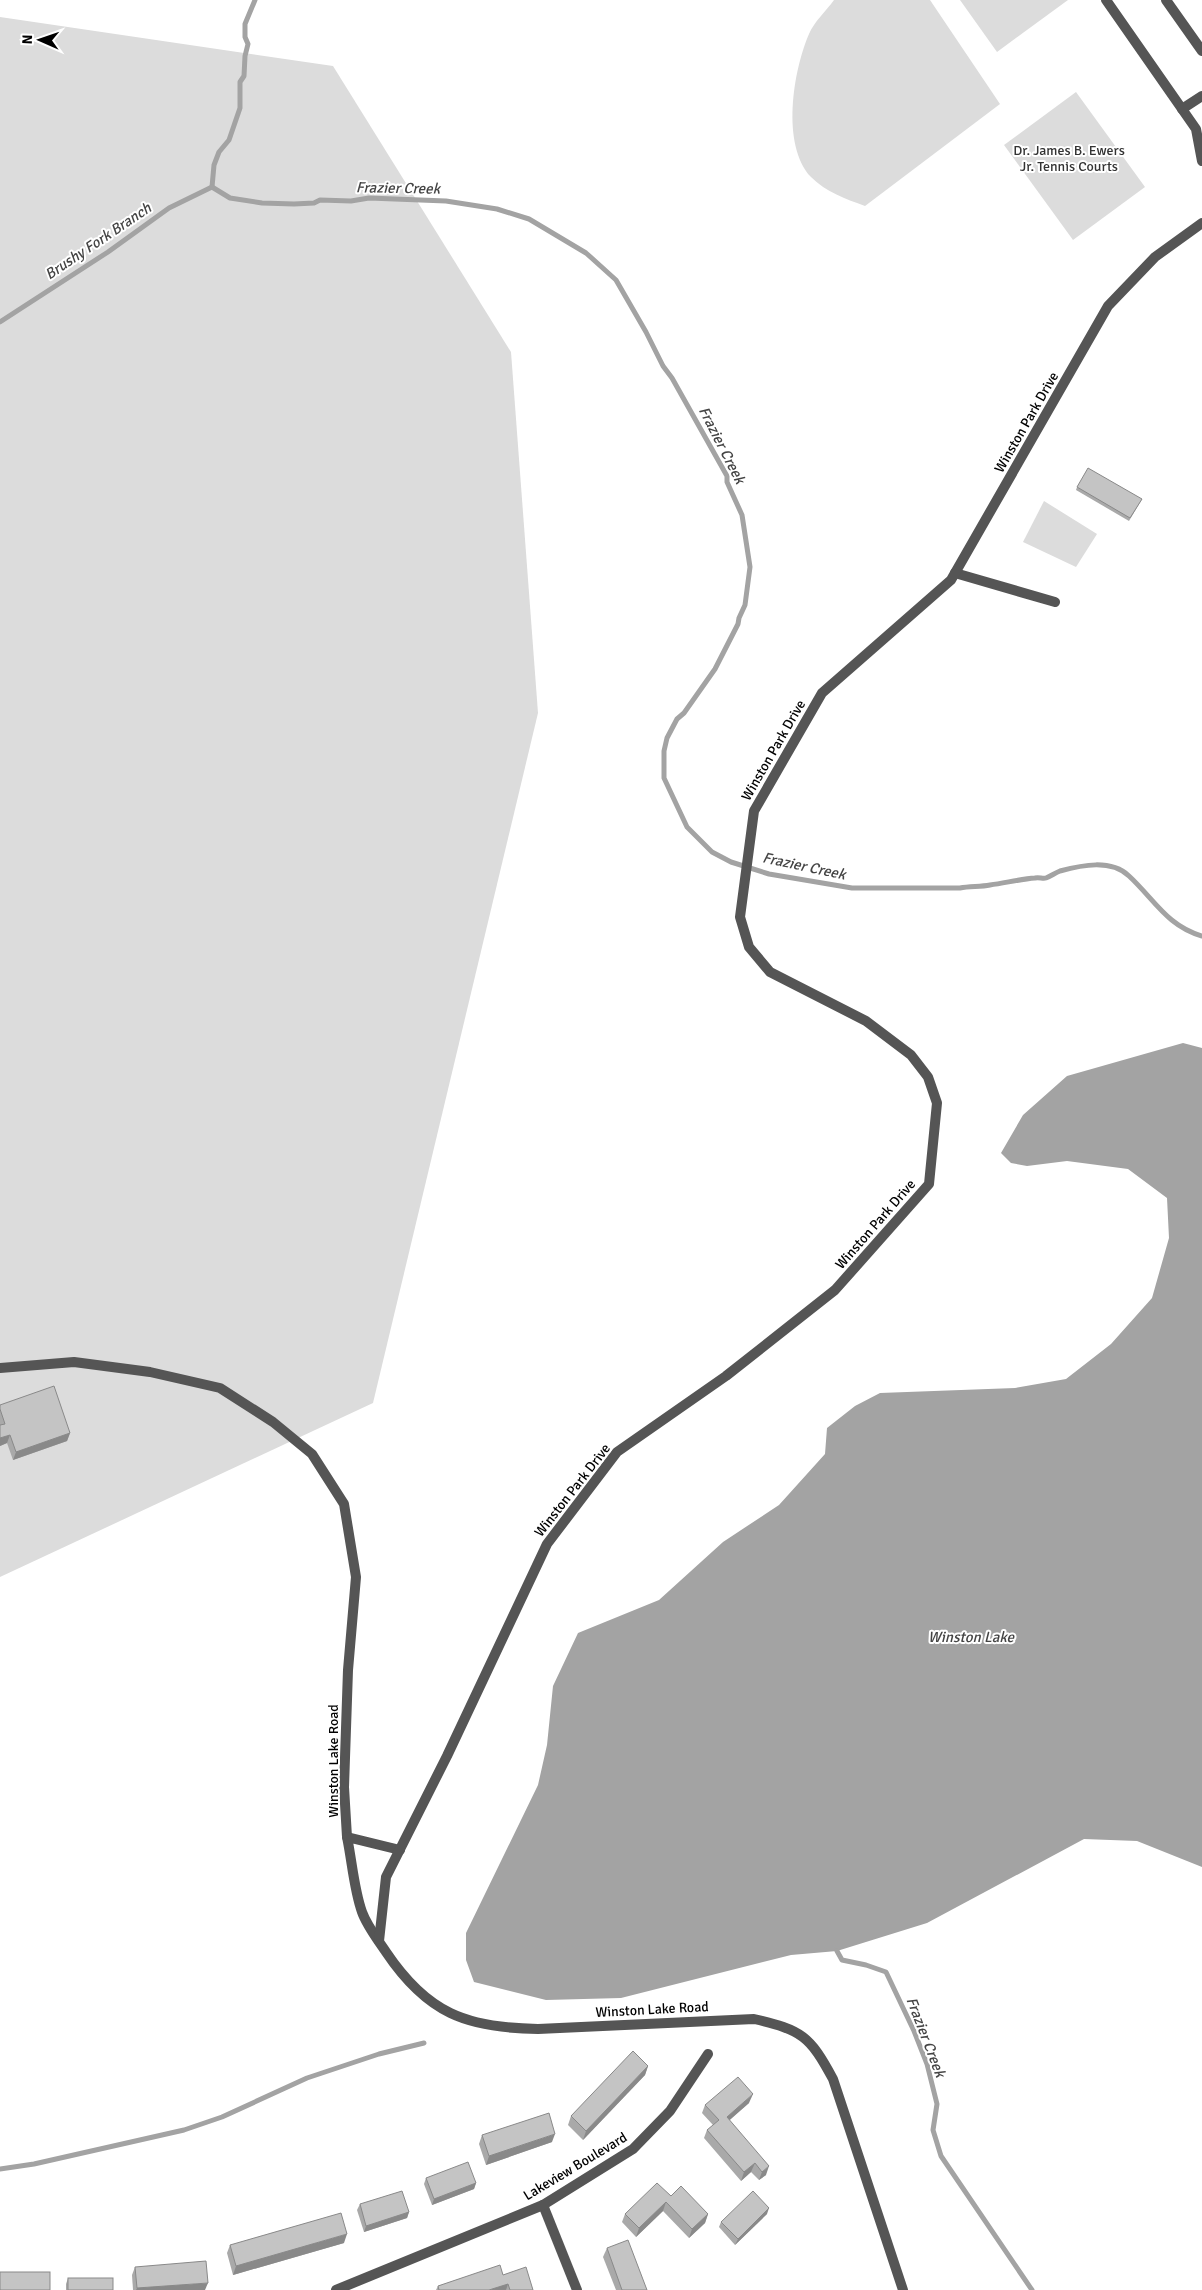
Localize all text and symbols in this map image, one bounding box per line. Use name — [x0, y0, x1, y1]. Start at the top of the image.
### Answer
north arrow — [15, 15, 65, 65]
text: N — [19, 34, 36, 45]
park label: Dr. James B. Ewers Jr. Tennis Courts — [1013, 142, 1125, 175]
water label: Frazier Creek — [356, 178, 442, 198]
water label: Brushy Fork Branch — [41, 198, 155, 283]
street label: Winston Park Drive — [991, 369, 1062, 476]
water label: Frazier Creek — [695, 403, 750, 488]
street label: Winston Park Drive — [738, 697, 809, 804]
water label: Frazier Creek — [761, 848, 849, 884]
street label: Winston Park Drive — [832, 1176, 919, 1273]
street label: Winston Park Drive — [531, 1440, 614, 1540]
water label: Winston Lake — [928, 1628, 1015, 1646]
street label: Winston Lake Road — [325, 1704, 342, 1818]
water label: Frazier Creek — [902, 1994, 950, 2081]
street label: Winston Lake Road — [595, 1998, 709, 2021]
street label: Lakeview Boulevard — [520, 2129, 630, 2204]

